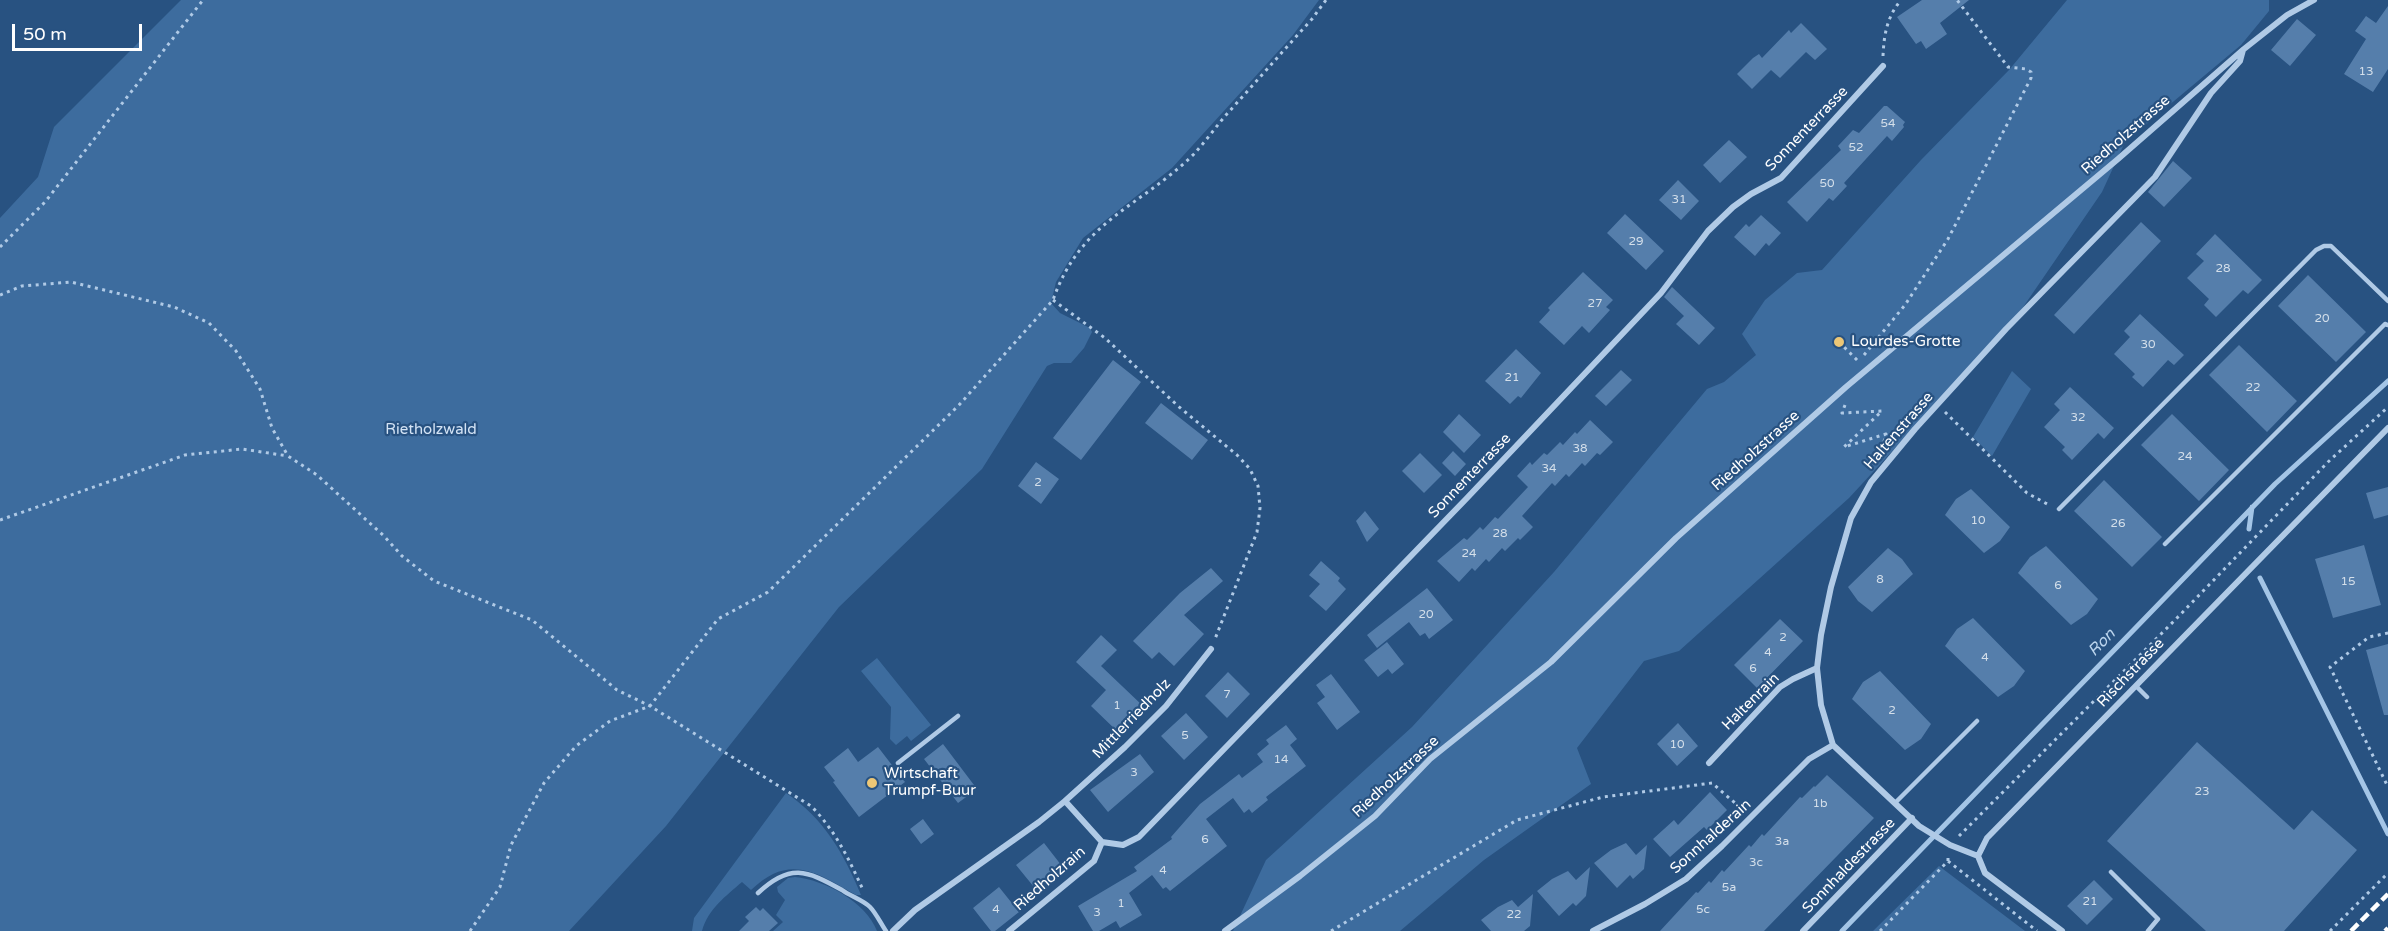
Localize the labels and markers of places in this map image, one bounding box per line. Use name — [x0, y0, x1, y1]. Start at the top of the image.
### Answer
place label: Lourdes-Grotte — [1851, 333, 1960, 351]
marker: Lourdes-Grotte — [1832, 335, 1846, 349]
place label: Wirtschaft Trumpf-Buur — [884, 765, 976, 800]
marker: Wirtschaft Trumpf-Buur — [865, 776, 879, 790]

